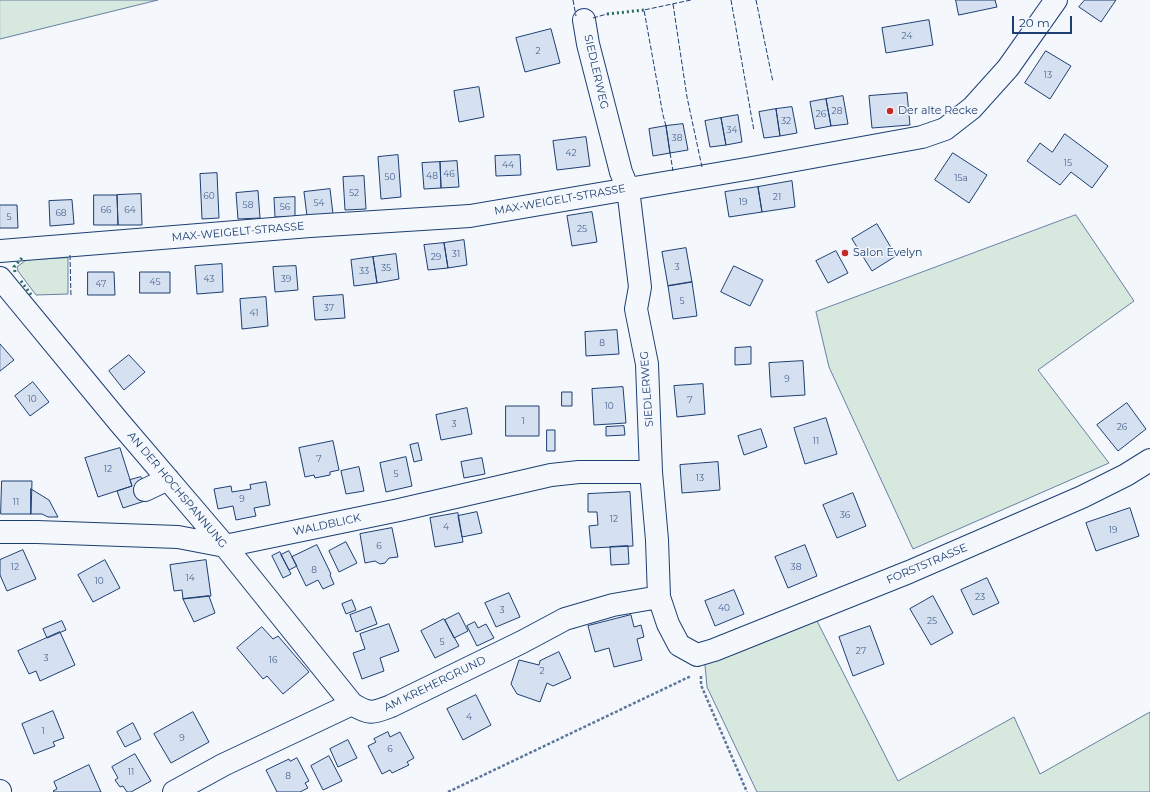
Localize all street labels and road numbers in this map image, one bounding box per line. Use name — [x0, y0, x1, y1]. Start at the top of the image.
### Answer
street label: SIEDLERWEG — [581, 33, 611, 111]
street label: MAX-WEIGELT-STRASSE — [493, 182, 627, 218]
street label: MAX-WEIGELT-STRASSE — [171, 220, 305, 244]
street label: SIEDLERWEG — [638, 351, 656, 427]
street label: AN DER HOCHSPANNUNG — [124, 429, 230, 551]
street label: WALDBLICK — [292, 511, 362, 539]
street label: FORSTSTRASSE — [885, 541, 969, 587]
street label: AM KREHERGRUND — [382, 654, 488, 714]

